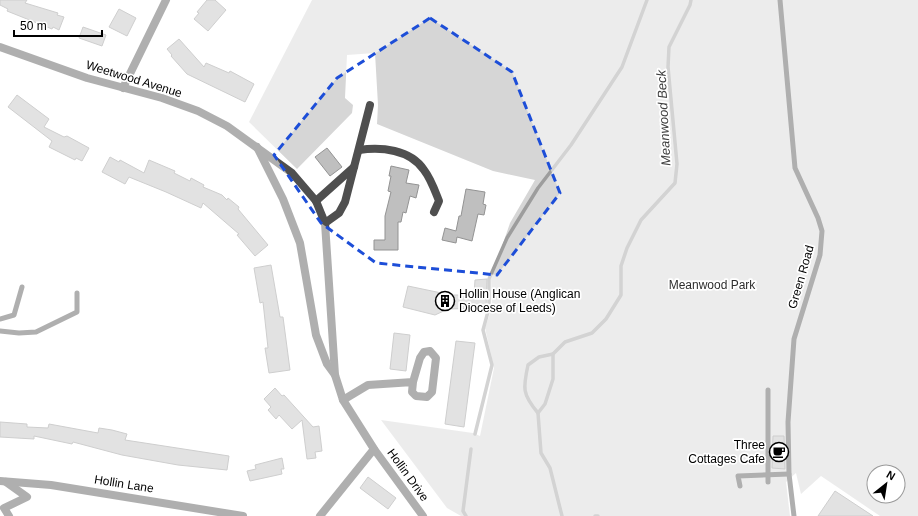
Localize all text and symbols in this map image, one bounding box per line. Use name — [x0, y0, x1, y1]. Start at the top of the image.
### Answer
scale bar — [14, 12, 102, 38]
text: 50 m — [20, 19, 47, 33]
street label: Weetwood Avenue — [84, 58, 184, 100]
water label: Meanwood Beck — [653, 68, 674, 166]
street label: Green Road — [785, 244, 817, 310]
park label: Meanwood Park — [669, 278, 756, 292]
place label: Hollin House (Anglican Diocese of Leeds) — [459, 287, 580, 315]
building icon: Hollin House (Anglican Diocese of Leeds) — [434, 290, 456, 312]
place label: Three Cottages Cafe — [688, 438, 765, 466]
cafe icon: Three Cottages Cafe — [768, 441, 790, 463]
street label: Hollin Drive — [384, 446, 432, 504]
north arrow — [866, 464, 906, 504]
text: N — [885, 468, 897, 483]
street label: Hollin Lane — [93, 472, 155, 496]

